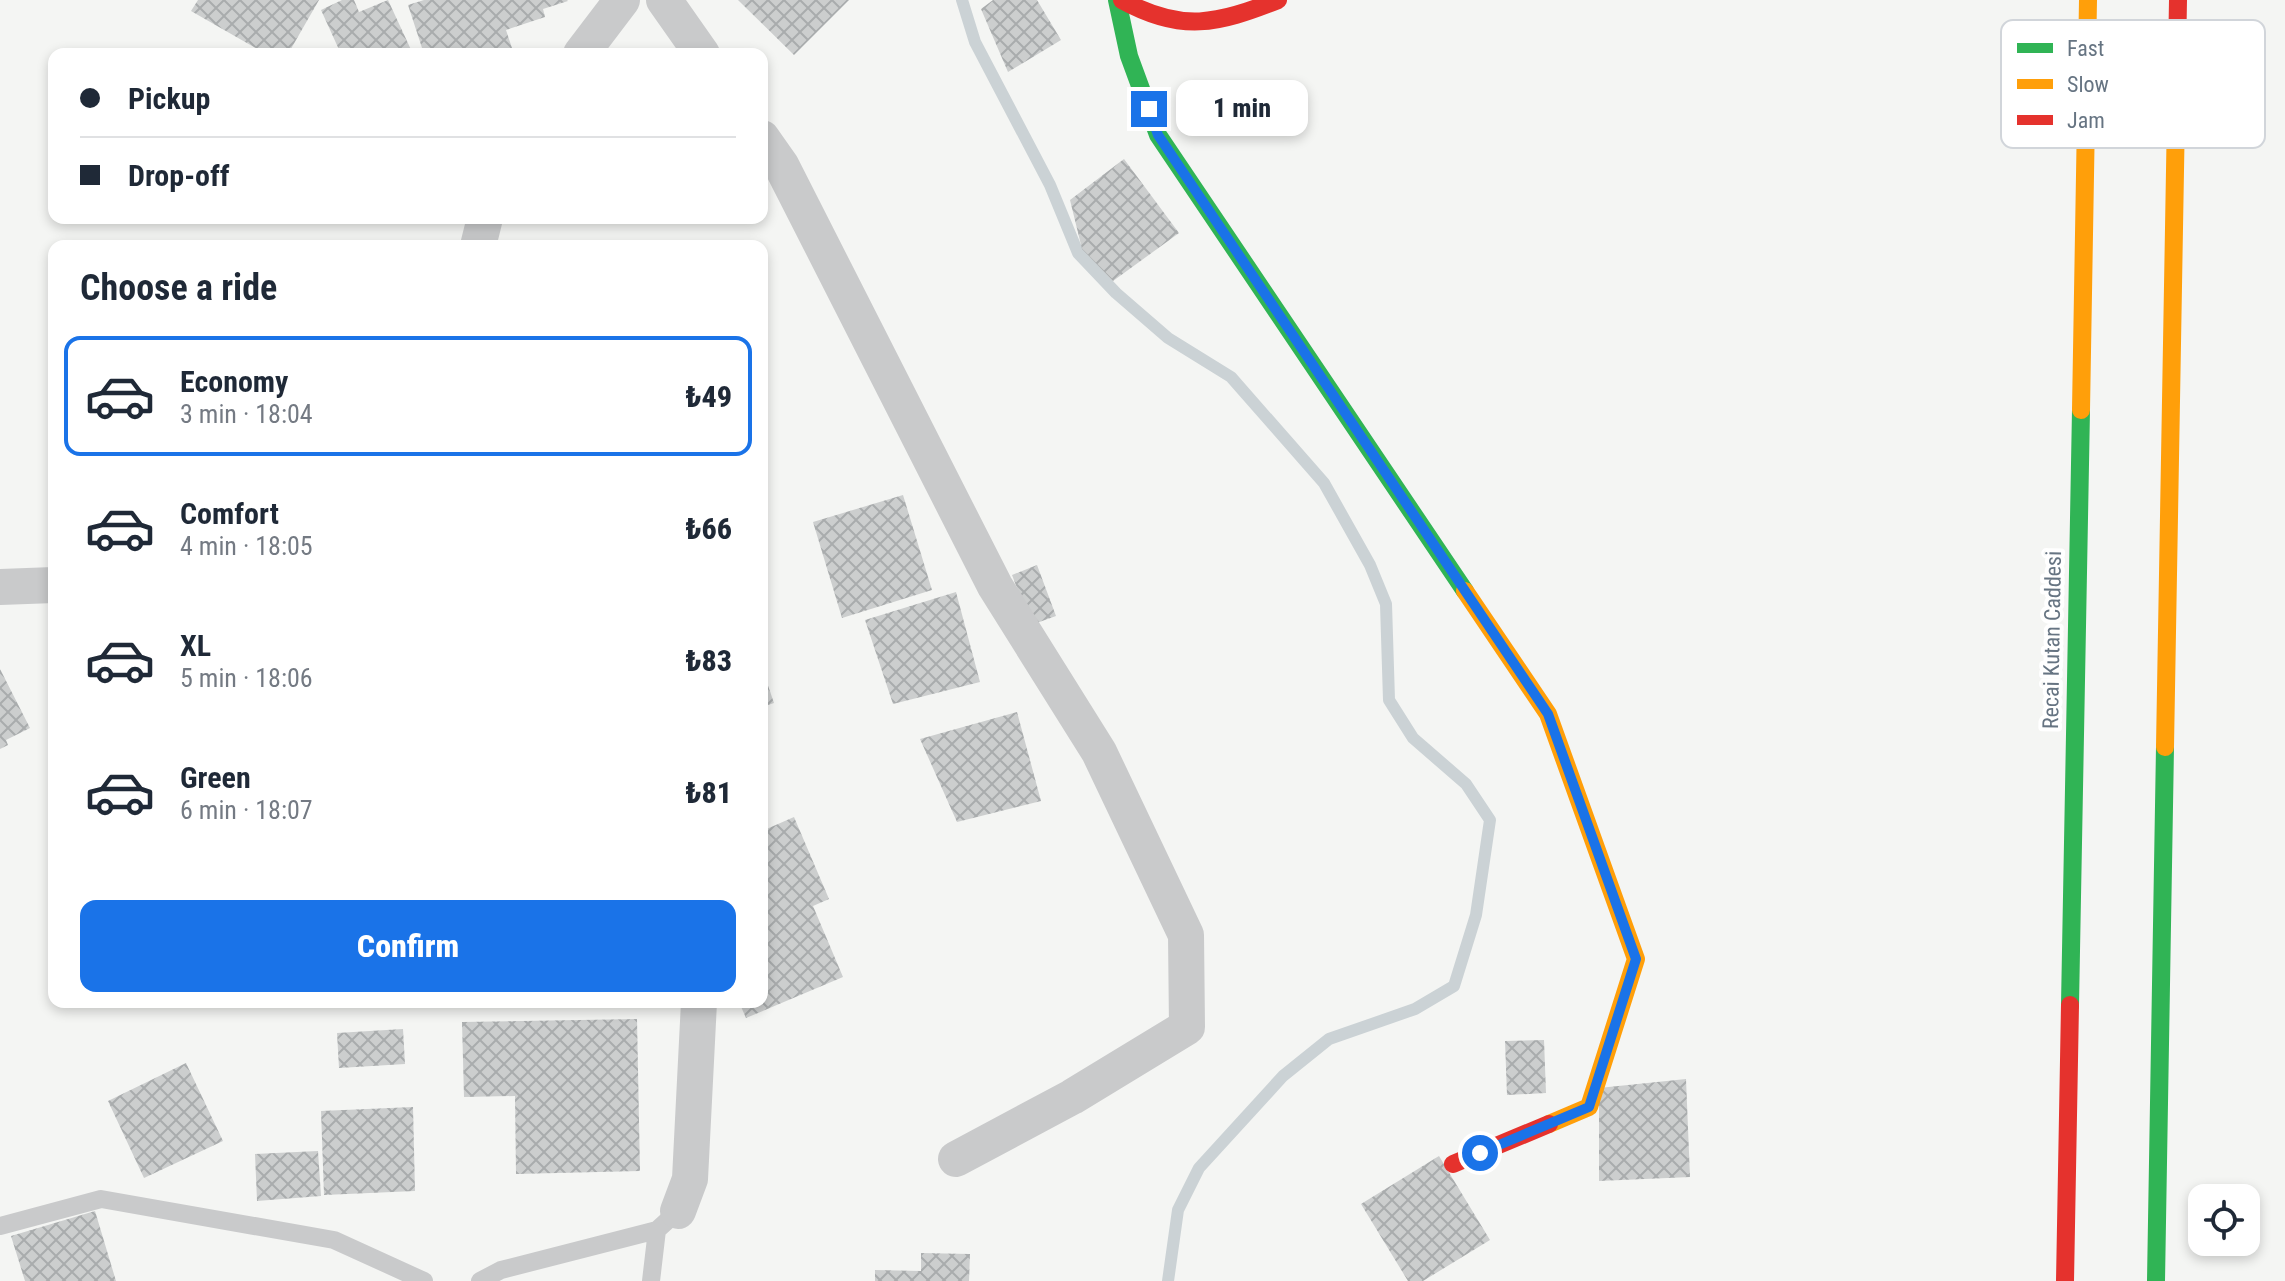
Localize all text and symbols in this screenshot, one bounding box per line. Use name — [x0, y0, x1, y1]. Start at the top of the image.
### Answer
legend — [2001, 20, 2265, 148]
text: Fast — [2067, 36, 2104, 61]
text: Slow — [2067, 72, 2109, 97]
text: Pickup — [128, 81, 210, 116]
callout: 1 min — [1177, 81, 1309, 137]
route end — [1131, 91, 1167, 127]
text: 1 min — [1213, 93, 1271, 123]
text: Jam — [2067, 108, 2105, 133]
text: Drop-off — [128, 158, 230, 193]
text: Choose a ride — [80, 267, 277, 309]
icon: car — [84, 360, 156, 432]
text: Economy — [180, 364, 288, 399]
text: ₺49 — [685, 379, 732, 414]
text: 3 min · 18:04 — [180, 399, 313, 429]
icon: car — [84, 492, 156, 564]
text: Comfort — [180, 496, 279, 531]
text: ₺66 — [685, 511, 732, 546]
text: 4 min · 18:05 — [180, 531, 313, 561]
street label: Recai Kutan Caddesi — [2038, 551, 2066, 729]
icon: car — [84, 624, 156, 696]
text: XL — [180, 628, 211, 663]
text: ₺83 — [685, 643, 732, 678]
text: 5 min · 18:06 — [180, 663, 313, 693]
icon: car — [84, 756, 156, 828]
text: Green — [180, 760, 251, 795]
text: ₺81 — [685, 775, 732, 810]
text: 6 min · 18:07 — [180, 795, 313, 825]
button: Confirm — [80, 900, 736, 992]
route start — [1462, 1135, 1498, 1171]
map controls — [2188, 1184, 2260, 1256]
button: locate — [2188, 1184, 2260, 1256]

